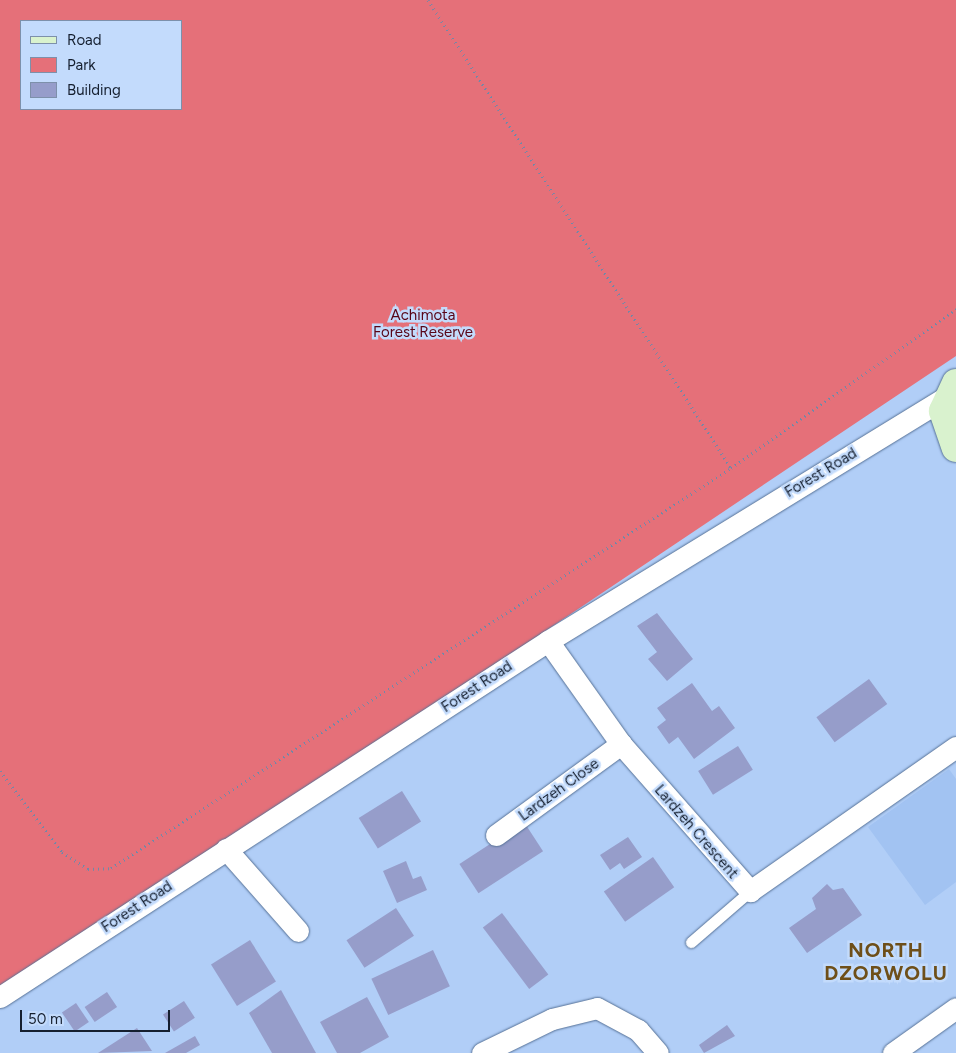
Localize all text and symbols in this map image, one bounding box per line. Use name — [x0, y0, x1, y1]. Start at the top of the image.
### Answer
legend — [20, 20, 182, 110]
text: Road — [67, 31, 102, 49]
text: Park — [67, 56, 96, 74]
text: Building — [67, 81, 121, 99]
park label: Achimota Forest Reserve — [373, 306, 473, 341]
street label: Forest Road — [782, 444, 860, 502]
street label: Forest Road — [438, 657, 516, 717]
street label: Lardzeh Close — [515, 755, 603, 825]
street label: Lardzeh Crescent — [650, 781, 742, 883]
street label: Forest Road — [98, 877, 176, 937]
district label: NORTH DZORWOLU — [823, 938, 949, 985]
scale bar — [22, 1000, 172, 1032]
text: 50 m — [28, 1010, 63, 1028]

